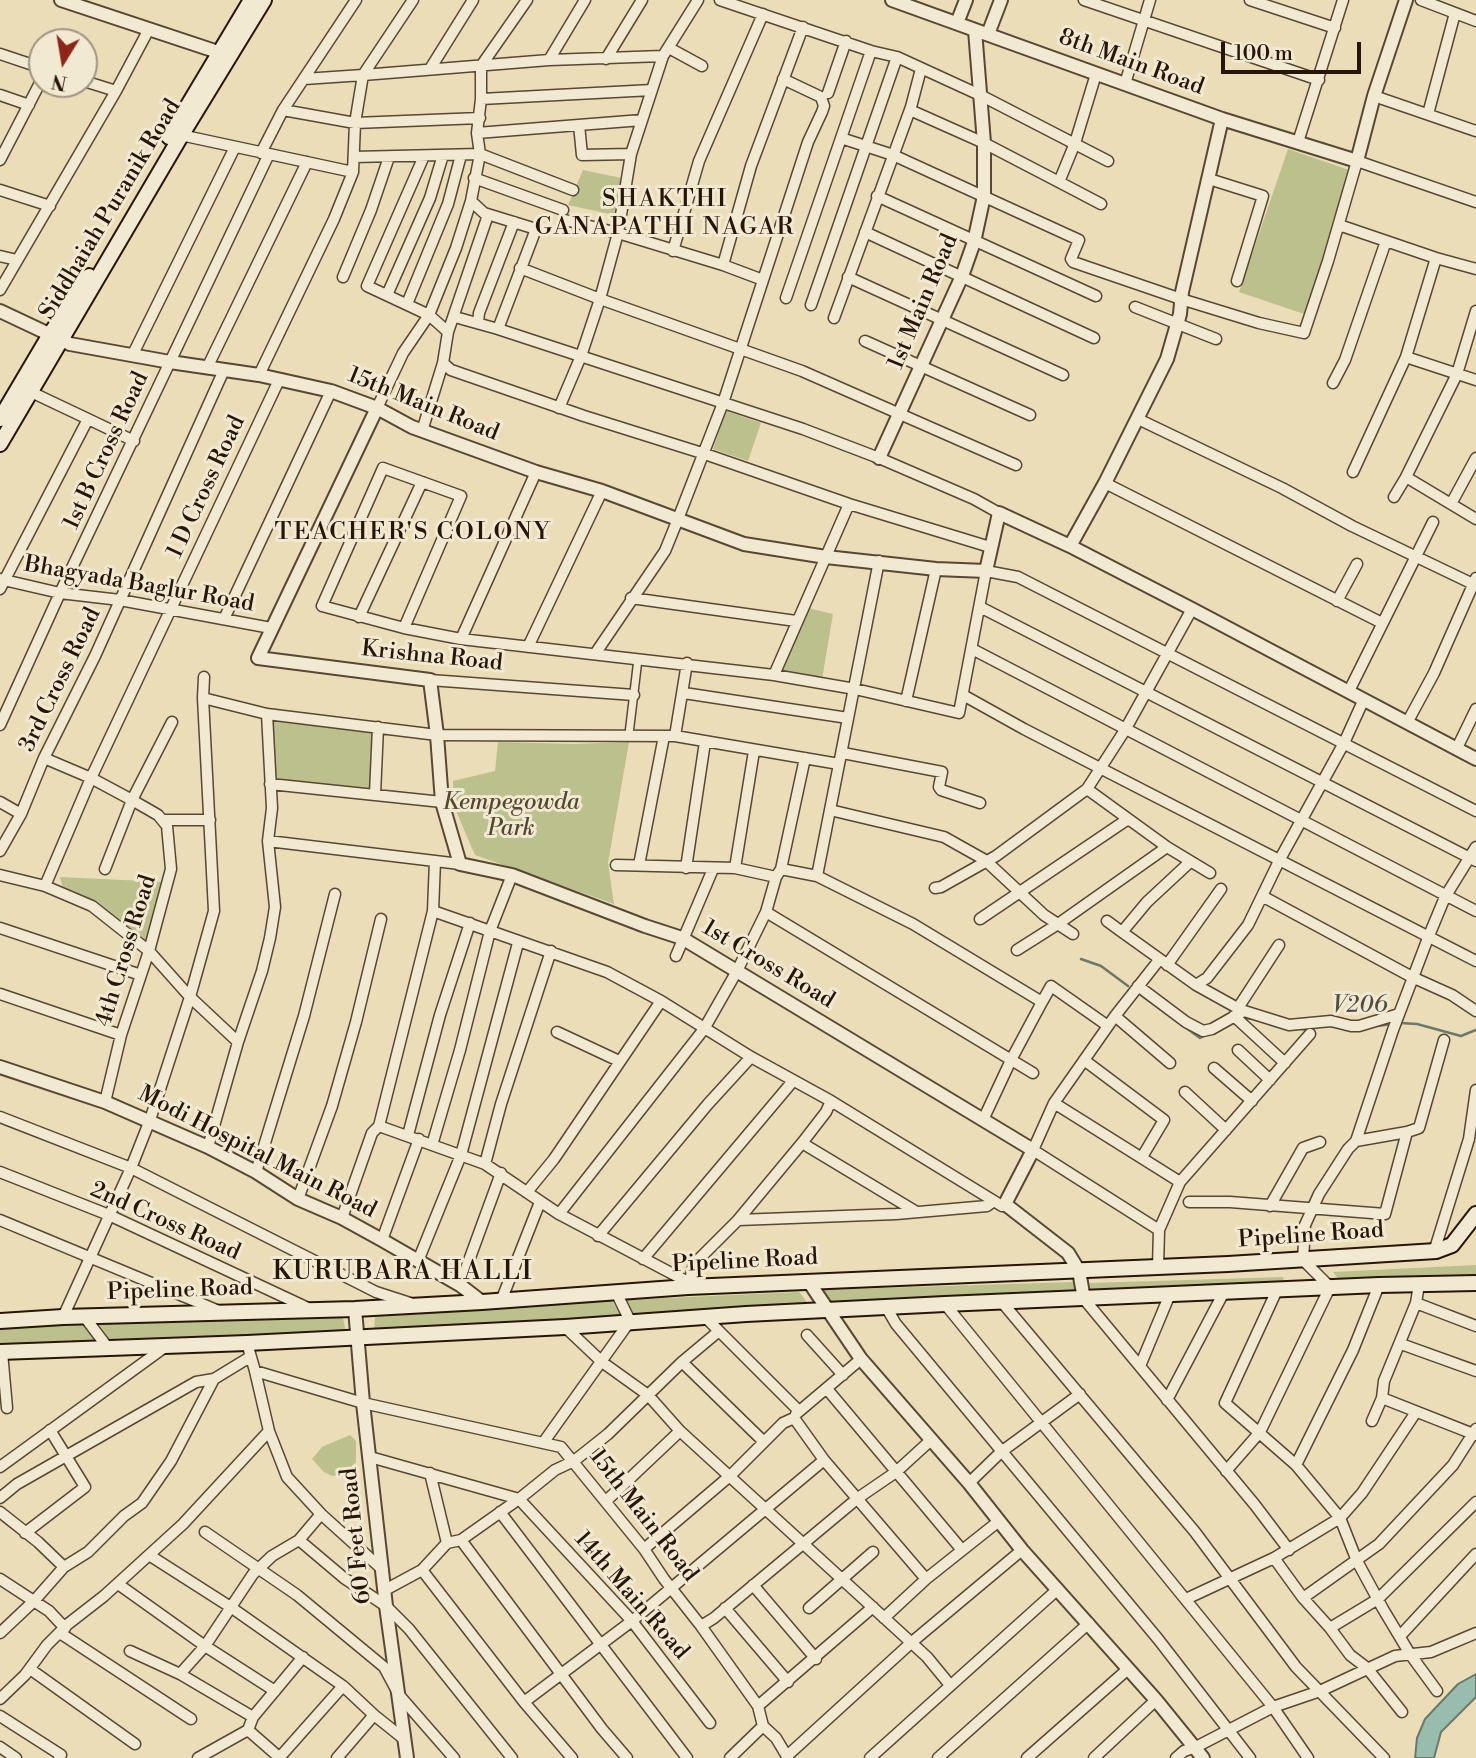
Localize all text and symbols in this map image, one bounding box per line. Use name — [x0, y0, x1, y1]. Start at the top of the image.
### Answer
street label: 8th Main Road — [1055, 24, 1207, 102]
north arrow — [28, 28, 98, 98]
scale bar — [1224, 28, 1364, 72]
text: 100 m — [1234, 41, 1293, 67]
text: N — [50, 68, 69, 95]
street label: Siddhaiah Puranik Road — [34, 95, 188, 325]
district label: SHAKTHI GANAPATHI NAGAR — [537, 186, 793, 242]
street label: 1st Main Road — [883, 230, 965, 374]
street label: 15th Main Road — [343, 362, 503, 448]
street label: 1st B Cross Road — [58, 368, 156, 534]
street label: 1 D Cross Road — [162, 411, 252, 563]
district label: TEACHER'S COLONY — [277, 519, 549, 547]
street label: Bhagyada Baglur Road — [22, 551, 256, 619]
street label: 3rd Cross Road — [14, 603, 108, 757]
street label: Krishna Road — [360, 636, 504, 678]
park label: Kempegowda Park — [442, 789, 580, 843]
street label: 4th Cross Road — [91, 872, 163, 1030]
street label: 1st Cross Road — [697, 915, 839, 1015]
water label: V206 — [1332, 991, 1388, 1021]
street label: Modi Hospital Main Road — [133, 1081, 381, 1225]
street label: 2nd Cross Road — [86, 1177, 244, 1267]
street label: Pipeline Road — [1237, 1217, 1385, 1255]
street label: Pipeline Road — [671, 1244, 819, 1280]
district label: KURUBARA HALLI — [274, 1257, 532, 1289]
street label: Pipeline Road — [107, 1275, 253, 1307]
street label: 15th Main Road — [583, 1444, 703, 1588]
street label: 60 Feet Road — [336, 1466, 378, 1606]
street label: 14th Main Road — [568, 1526, 694, 1666]

